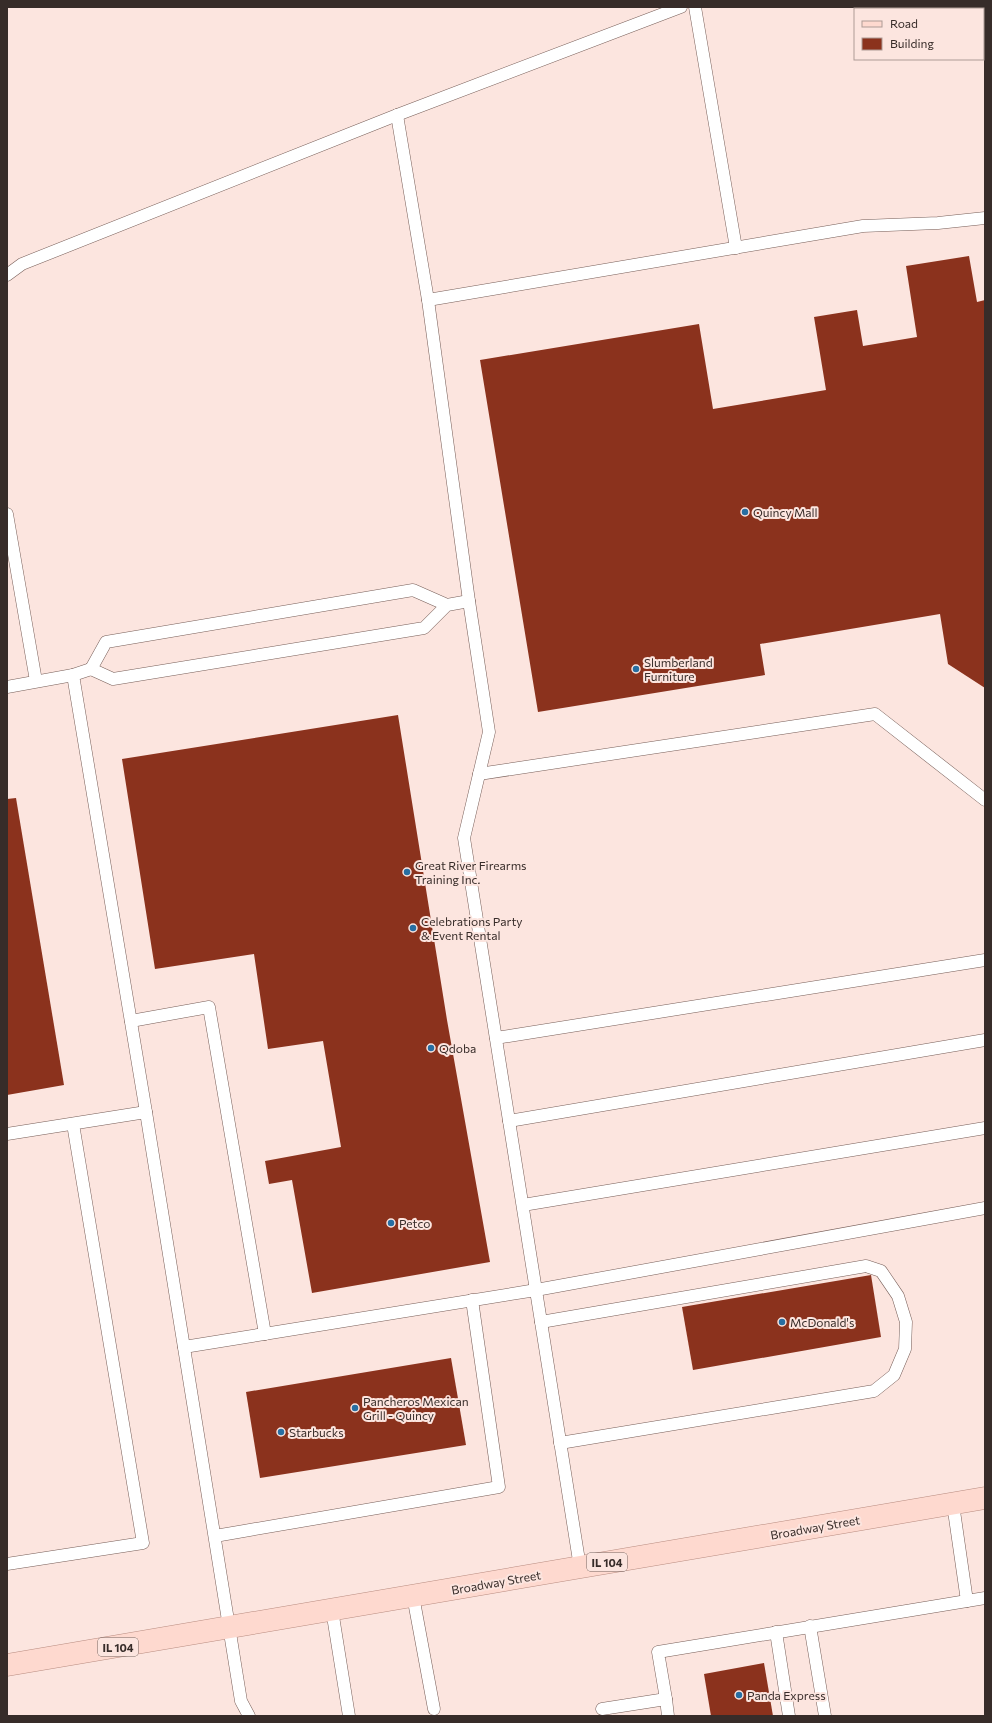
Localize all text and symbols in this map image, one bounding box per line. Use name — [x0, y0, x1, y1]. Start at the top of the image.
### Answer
legend — [854, 8, 984, 60]
text: Road — [890, 16, 918, 30]
text: Building — [890, 36, 934, 50]
place label: Quincy Mall — [753, 505, 818, 519]
marker: Quincy Mall — [740, 507, 750, 517]
place label: Slumberland Furniture — [644, 655, 713, 683]
marker: Slumberland Furniture — [631, 664, 641, 674]
place label: Great River Firearms Training Inc. — [415, 858, 527, 886]
marker: Great River Firearms Training Inc. — [402, 867, 412, 877]
place label: Celebrations Party & Event Rental — [421, 914, 523, 942]
marker: Celebrations Party & Event Rental — [408, 923, 418, 933]
place label: Qdoba — [439, 1041, 476, 1055]
marker: Qdoba — [426, 1043, 436, 1053]
place label: Petco — [399, 1216, 431, 1230]
marker: Petco — [386, 1218, 396, 1228]
place label: McDonald's — [790, 1315, 854, 1329]
marker: McDonald's — [777, 1317, 787, 1327]
place label: Pancheros Mexican Grill - Quincy — [363, 1394, 469, 1422]
marker: Pancheros Mexican Grill - Quincy — [350, 1403, 360, 1413]
place label: Starbucks — [289, 1425, 344, 1439]
marker: Starbucks — [276, 1427, 286, 1437]
street label: Broadway Street — [769, 1512, 861, 1542]
road number: IL 104 — [587, 1553, 627, 1571]
street label: Broadway Street — [450, 1567, 542, 1597]
road number: IL 104 — [98, 1638, 138, 1656]
place label: Panda Express — [747, 1688, 826, 1702]
marker: Panda Express — [734, 1690, 744, 1700]

